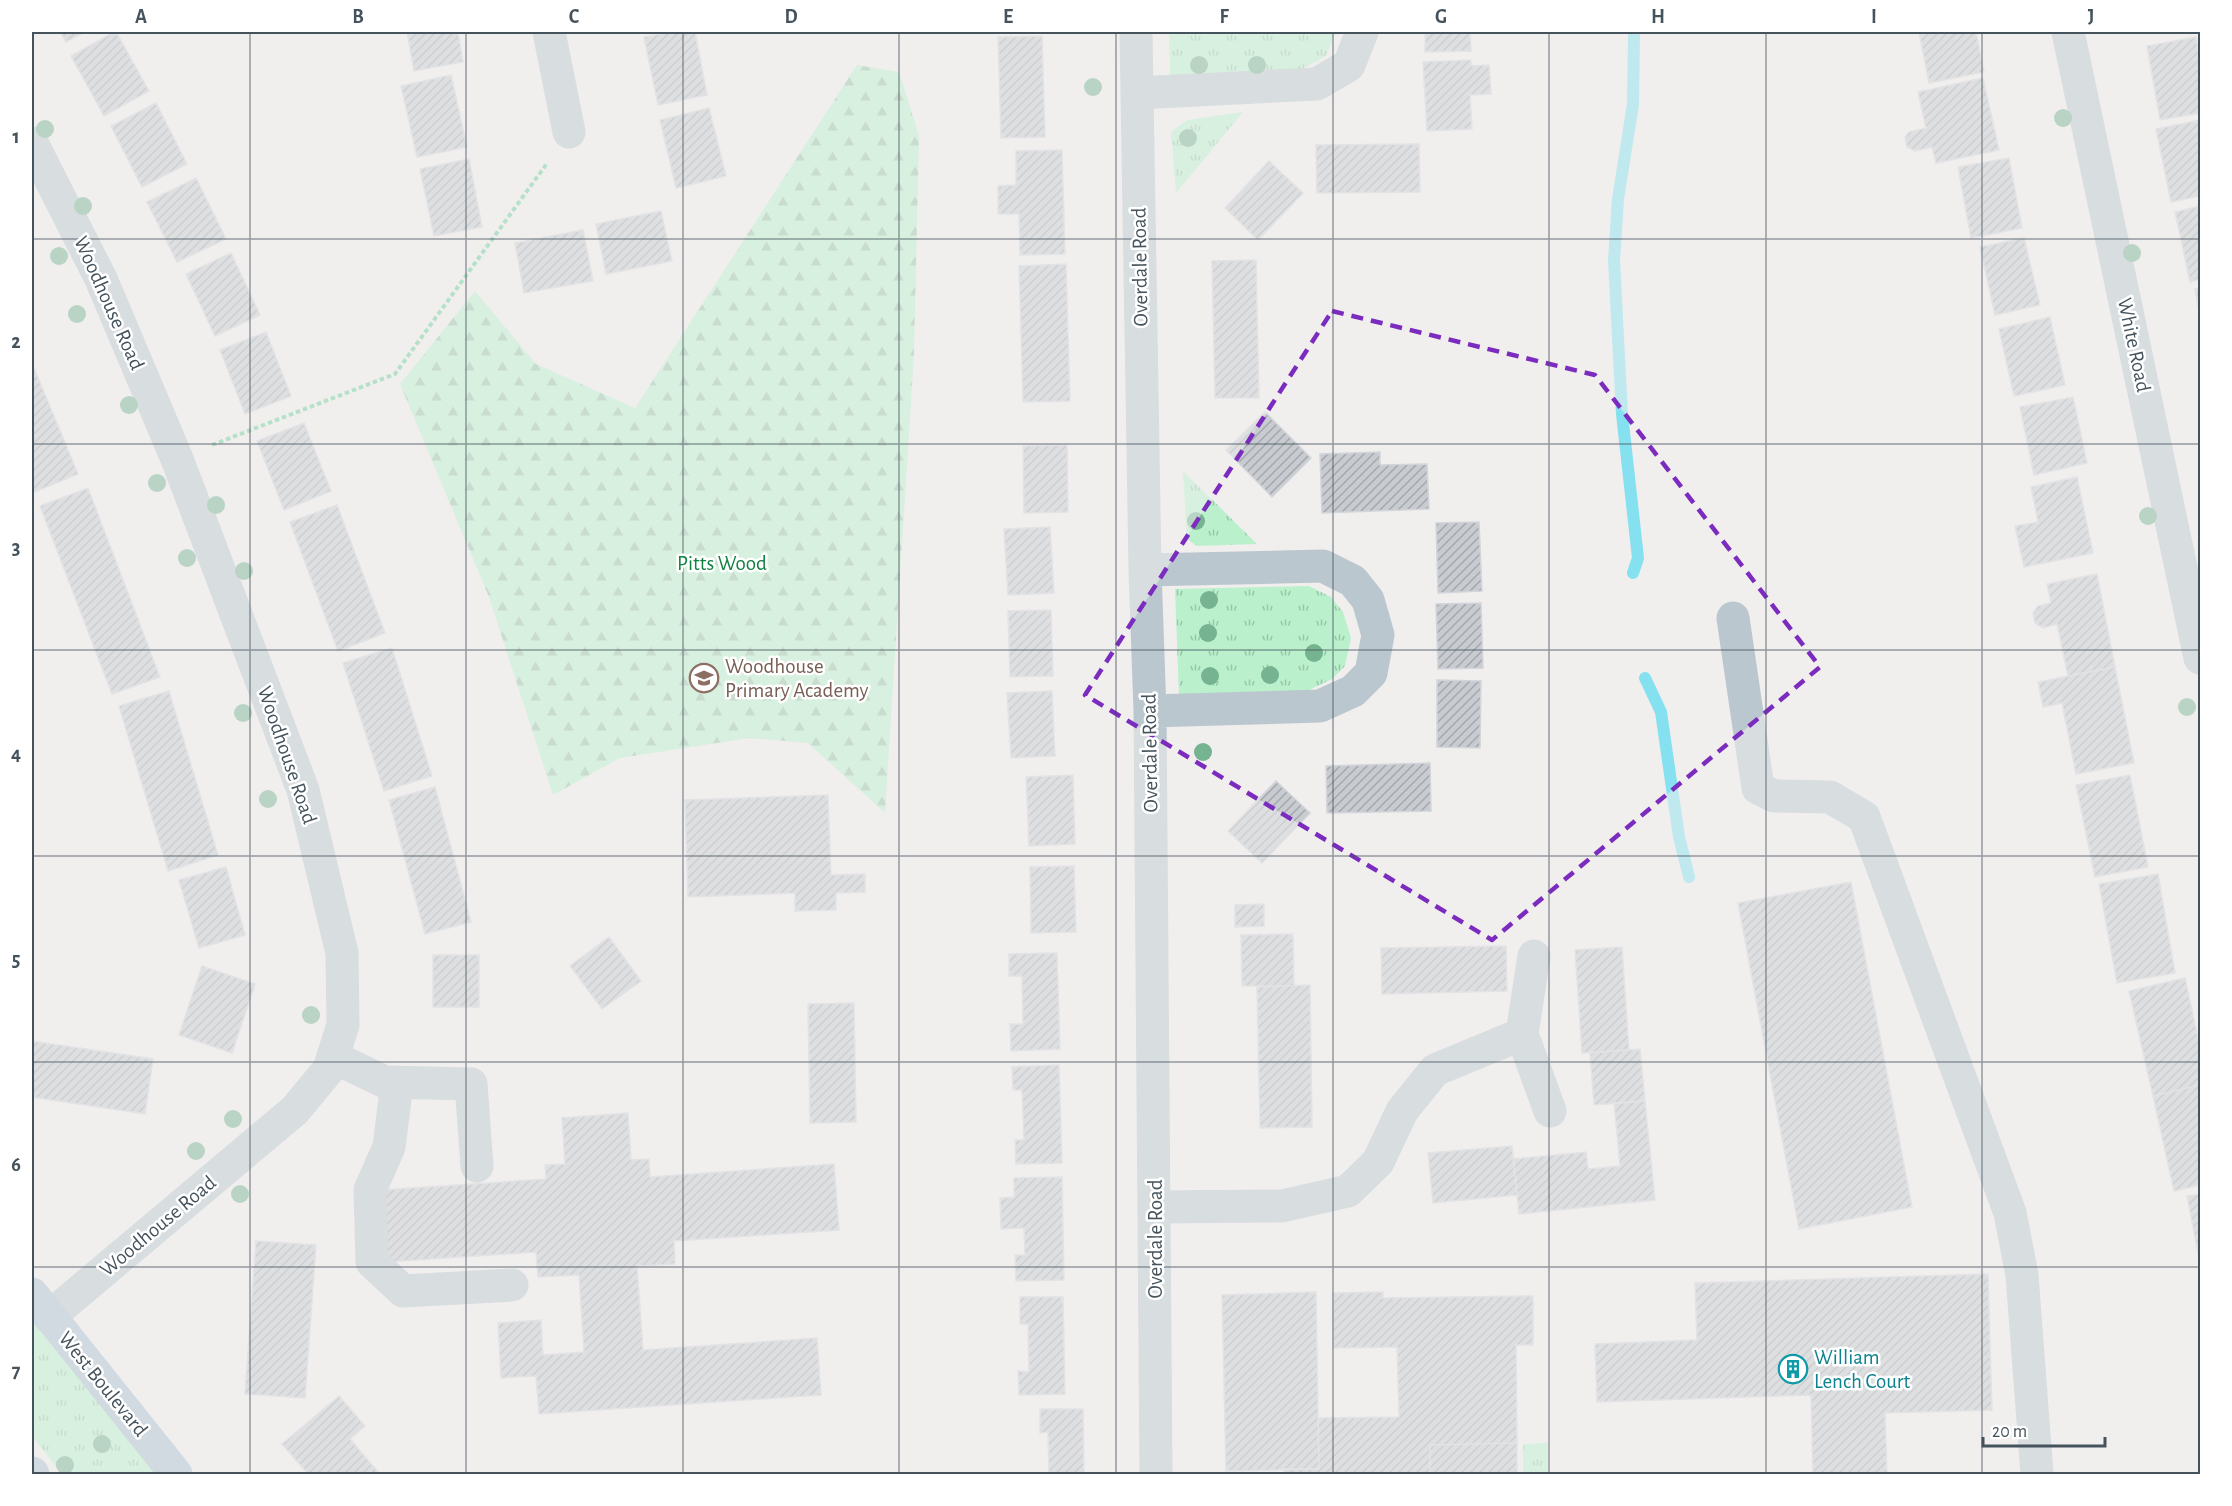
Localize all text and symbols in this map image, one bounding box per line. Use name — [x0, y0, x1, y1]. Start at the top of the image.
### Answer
text: A — [135, 7, 147, 27]
text: B — [352, 7, 364, 27]
text: C — [569, 7, 580, 27]
text: D — [784, 7, 798, 27]
text: E — [1003, 7, 1013, 27]
text: F — [1219, 7, 1229, 27]
text: G — [1435, 7, 1447, 27]
text: H — [1651, 7, 1665, 27]
text: I — [1871, 7, 1877, 27]
text: J — [2088, 7, 2094, 27]
text: 1 — [12, 127, 20, 147]
street label: Overdale Road — [1128, 207, 1152, 327]
street label: Woodhouse Road — [70, 233, 148, 373]
street label: White Road — [2114, 296, 2154, 394]
text: 2 — [11, 332, 21, 352]
text: 3 — [12, 538, 20, 558]
park label: Pitts Wood — [677, 553, 767, 574]
place label: Woodhouse Primary Academy — [725, 656, 869, 701]
school or university icon: Woodhouse Primary Academy — [688, 662, 720, 694]
street label: Woodhouse Road — [254, 684, 320, 827]
street label: Overdale Road — [1138, 693, 1162, 813]
text: 4 — [11, 744, 21, 764]
text: 5 — [12, 950, 20, 970]
text: 6 — [11, 1155, 21, 1175]
street label: Woodhouse Road — [96, 1172, 220, 1280]
street label: Overdale Road — [1145, 1179, 1166, 1299]
street label: West Boulevard — [55, 1328, 152, 1440]
place label: William Lench Court — [1814, 1347, 1911, 1392]
building icon: William Lench Court — [1777, 1353, 1809, 1385]
text: 7 — [12, 1361, 21, 1381]
scale bar — [1983, 1410, 2104, 1448]
text: 20 m — [1992, 1423, 2027, 1441]

